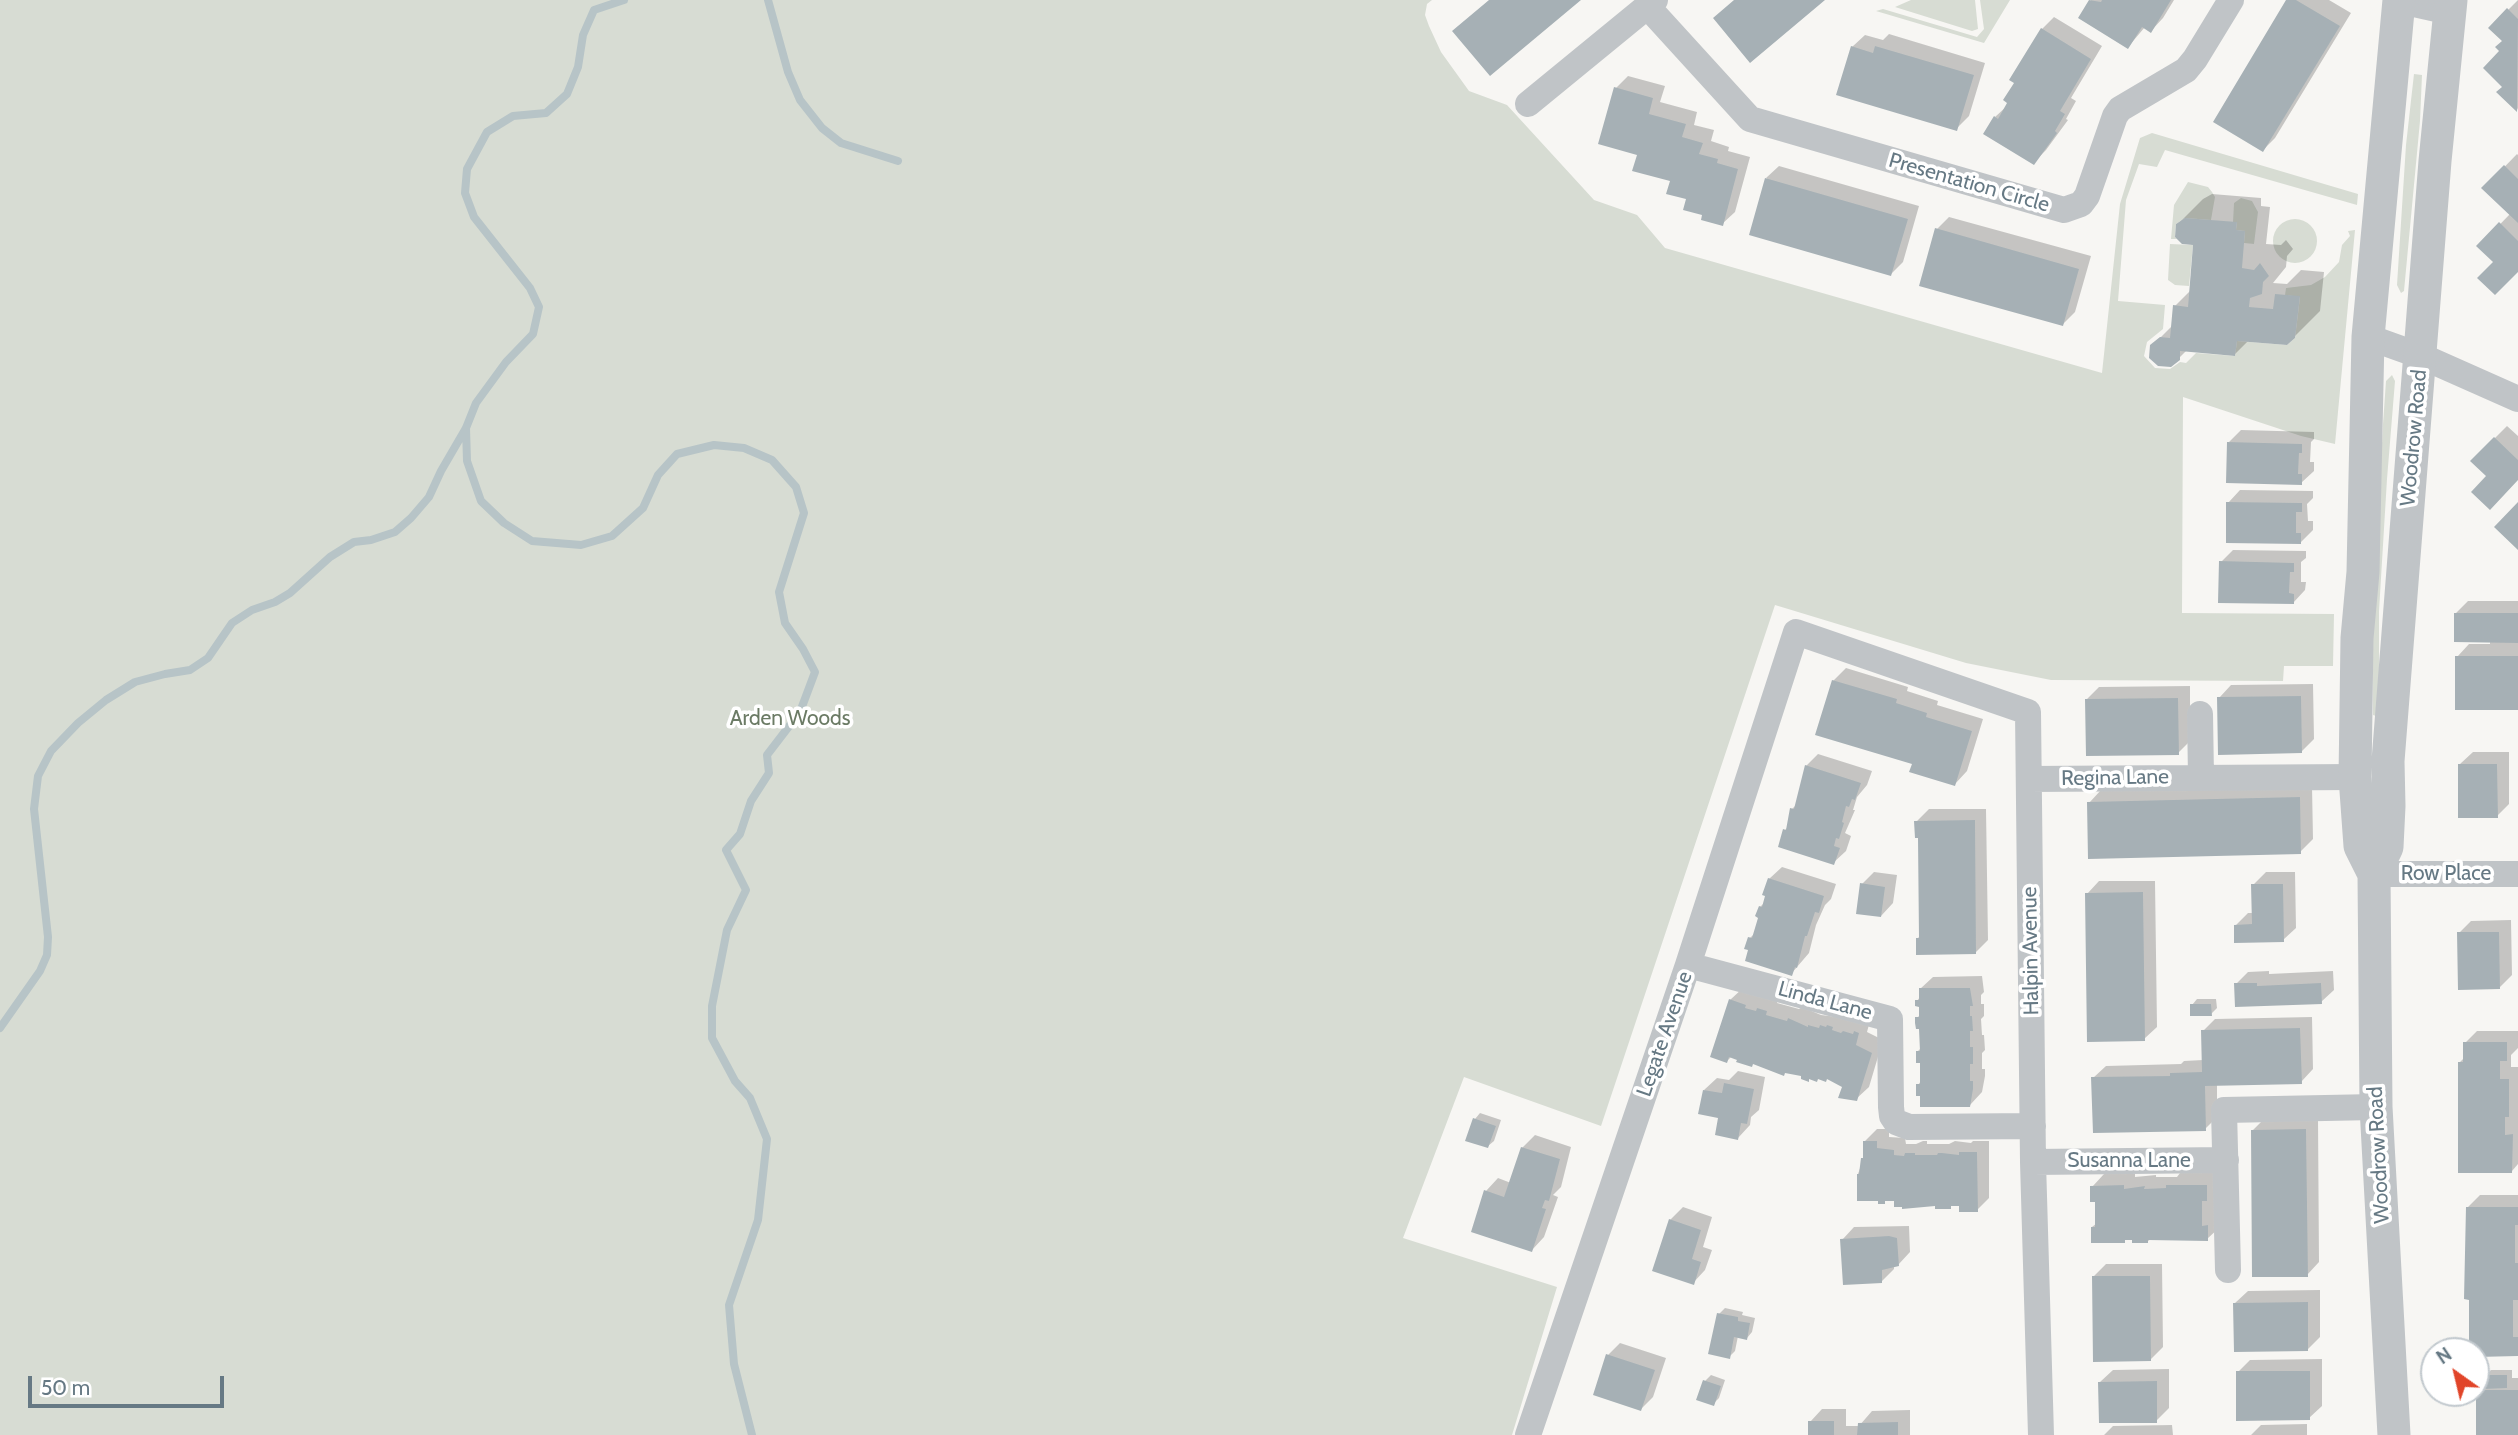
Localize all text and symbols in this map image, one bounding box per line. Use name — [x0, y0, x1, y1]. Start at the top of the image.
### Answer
street label: Presentation Circle — [1886, 148, 2052, 218]
street label: Woodrow Road — [2395, 369, 2433, 507]
park label: Arden Woods — [730, 706, 850, 732]
street label: Regina Lane — [2061, 764, 2169, 792]
street label: Row Place — [2401, 861, 2491, 887]
street label: Halpin Avenue — [2017, 886, 2045, 1016]
street label: Legate Avenue — [1632, 968, 1698, 1100]
street label: Linda Lane — [1775, 976, 1875, 1026]
street label: Woodrow Road — [2363, 1086, 2395, 1224]
street label: Susanna Lane — [2067, 1148, 2191, 1174]
north arrow — [2420, 1337, 2490, 1407]
text: N — [2432, 1343, 2456, 1369]
scale bar — [32, 1362, 228, 1406]
text: 50 m — [41, 1375, 90, 1400]

